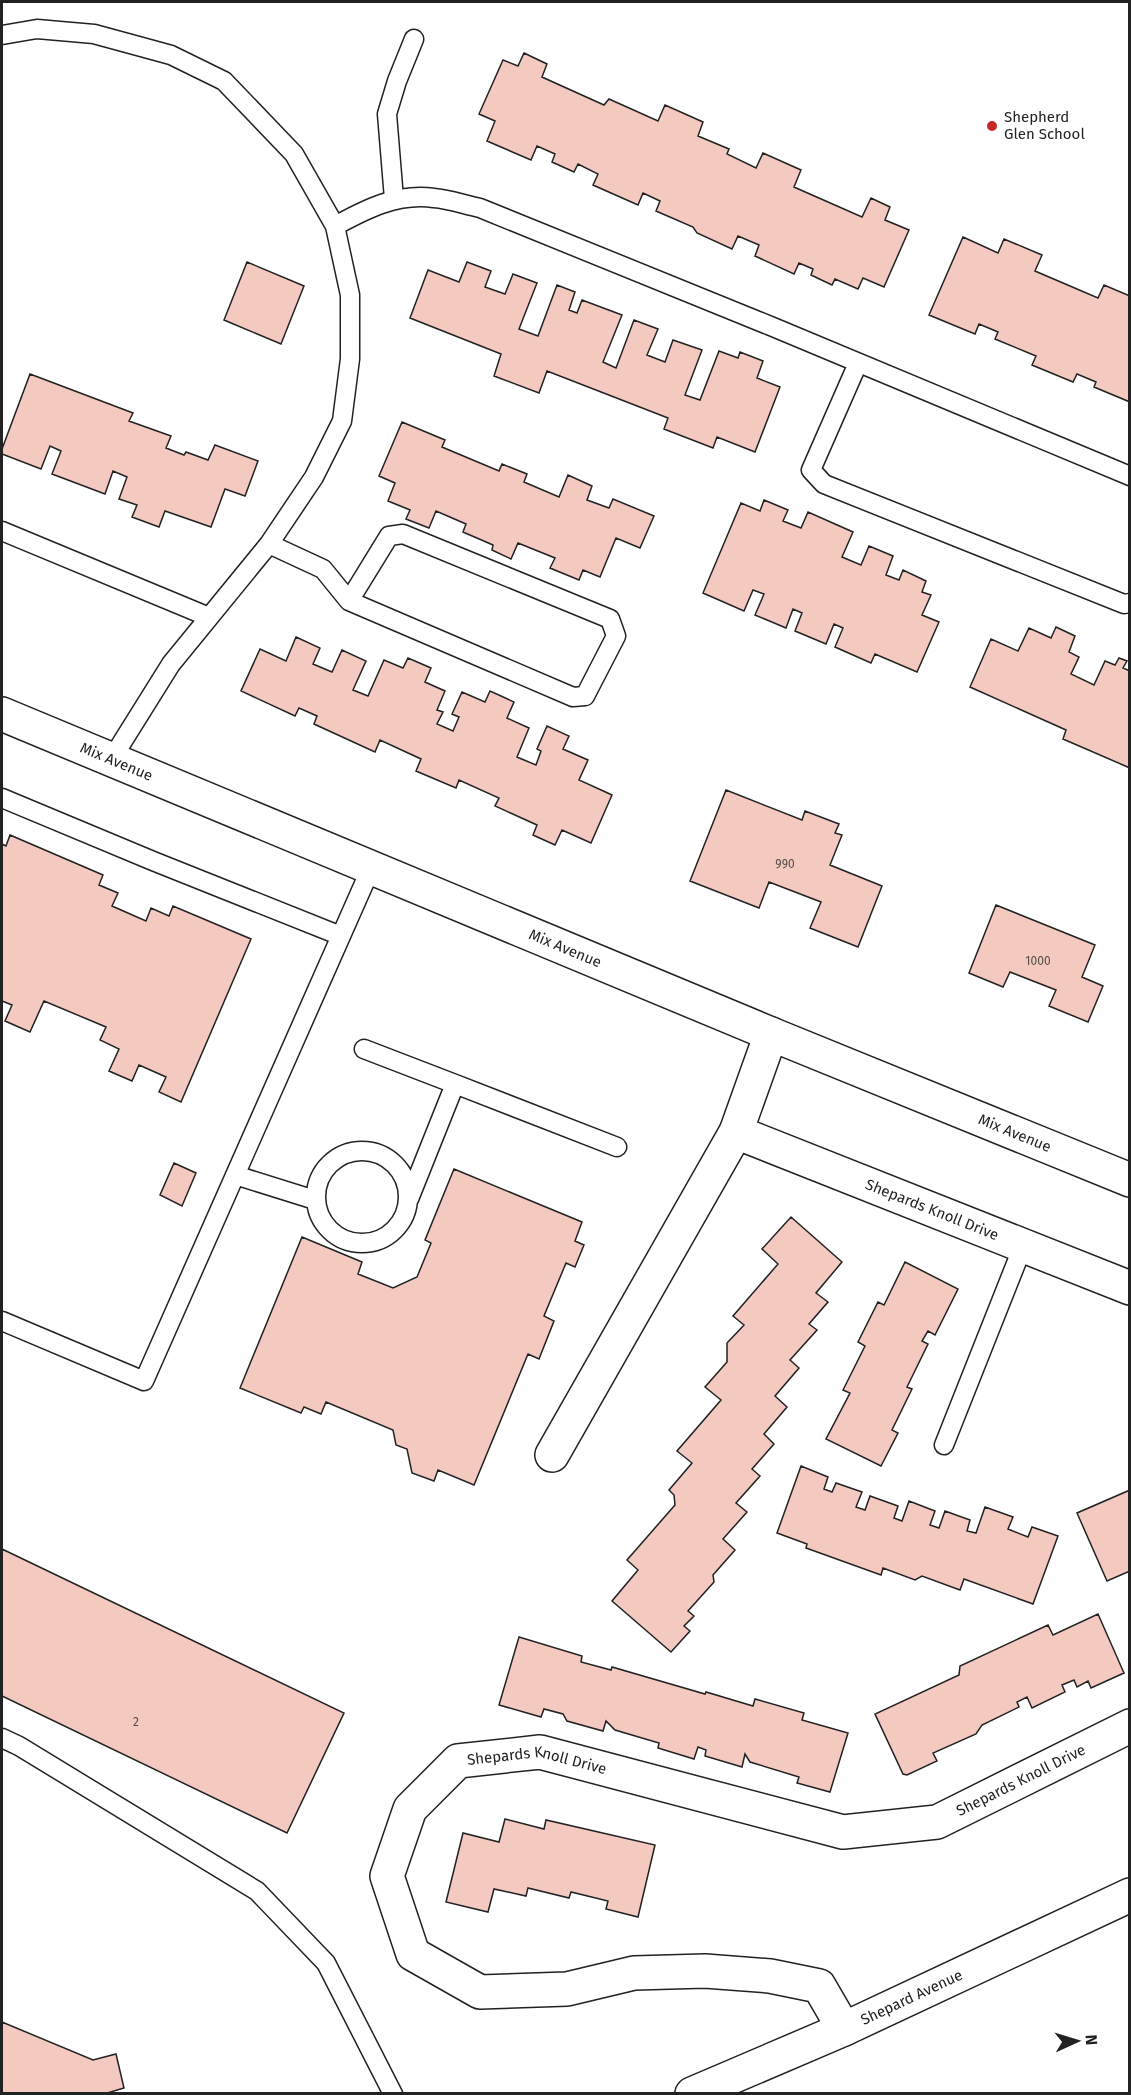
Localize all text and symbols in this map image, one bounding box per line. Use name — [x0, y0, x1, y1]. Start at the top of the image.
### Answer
place label: Shepherd Glen School — [1004, 108, 1085, 143]
marker: Shepherd Glen School — [985, 119, 999, 133]
street label: Mix Avenue — [77, 739, 155, 785]
house number: 990 — [775, 857, 795, 871]
street label: Mix Avenue — [526, 925, 604, 971]
house number: 1000 — [1025, 954, 1051, 968]
street label: Mix Avenue — [976, 1110, 1054, 1156]
street label: Shepards Knoll Drive — [863, 1175, 1001, 1244]
house number: 2 — [133, 1715, 139, 1729]
street label: Shepards Knoll Drive — [953, 1741, 1088, 1820]
street label: Shepards Knoll Drive — [466, 1743, 609, 1778]
street label: Shepard Avenue — [858, 1966, 965, 2029]
north arrow — [1047, 2011, 1107, 2071]
text: N — [1082, 2034, 1101, 2046]

